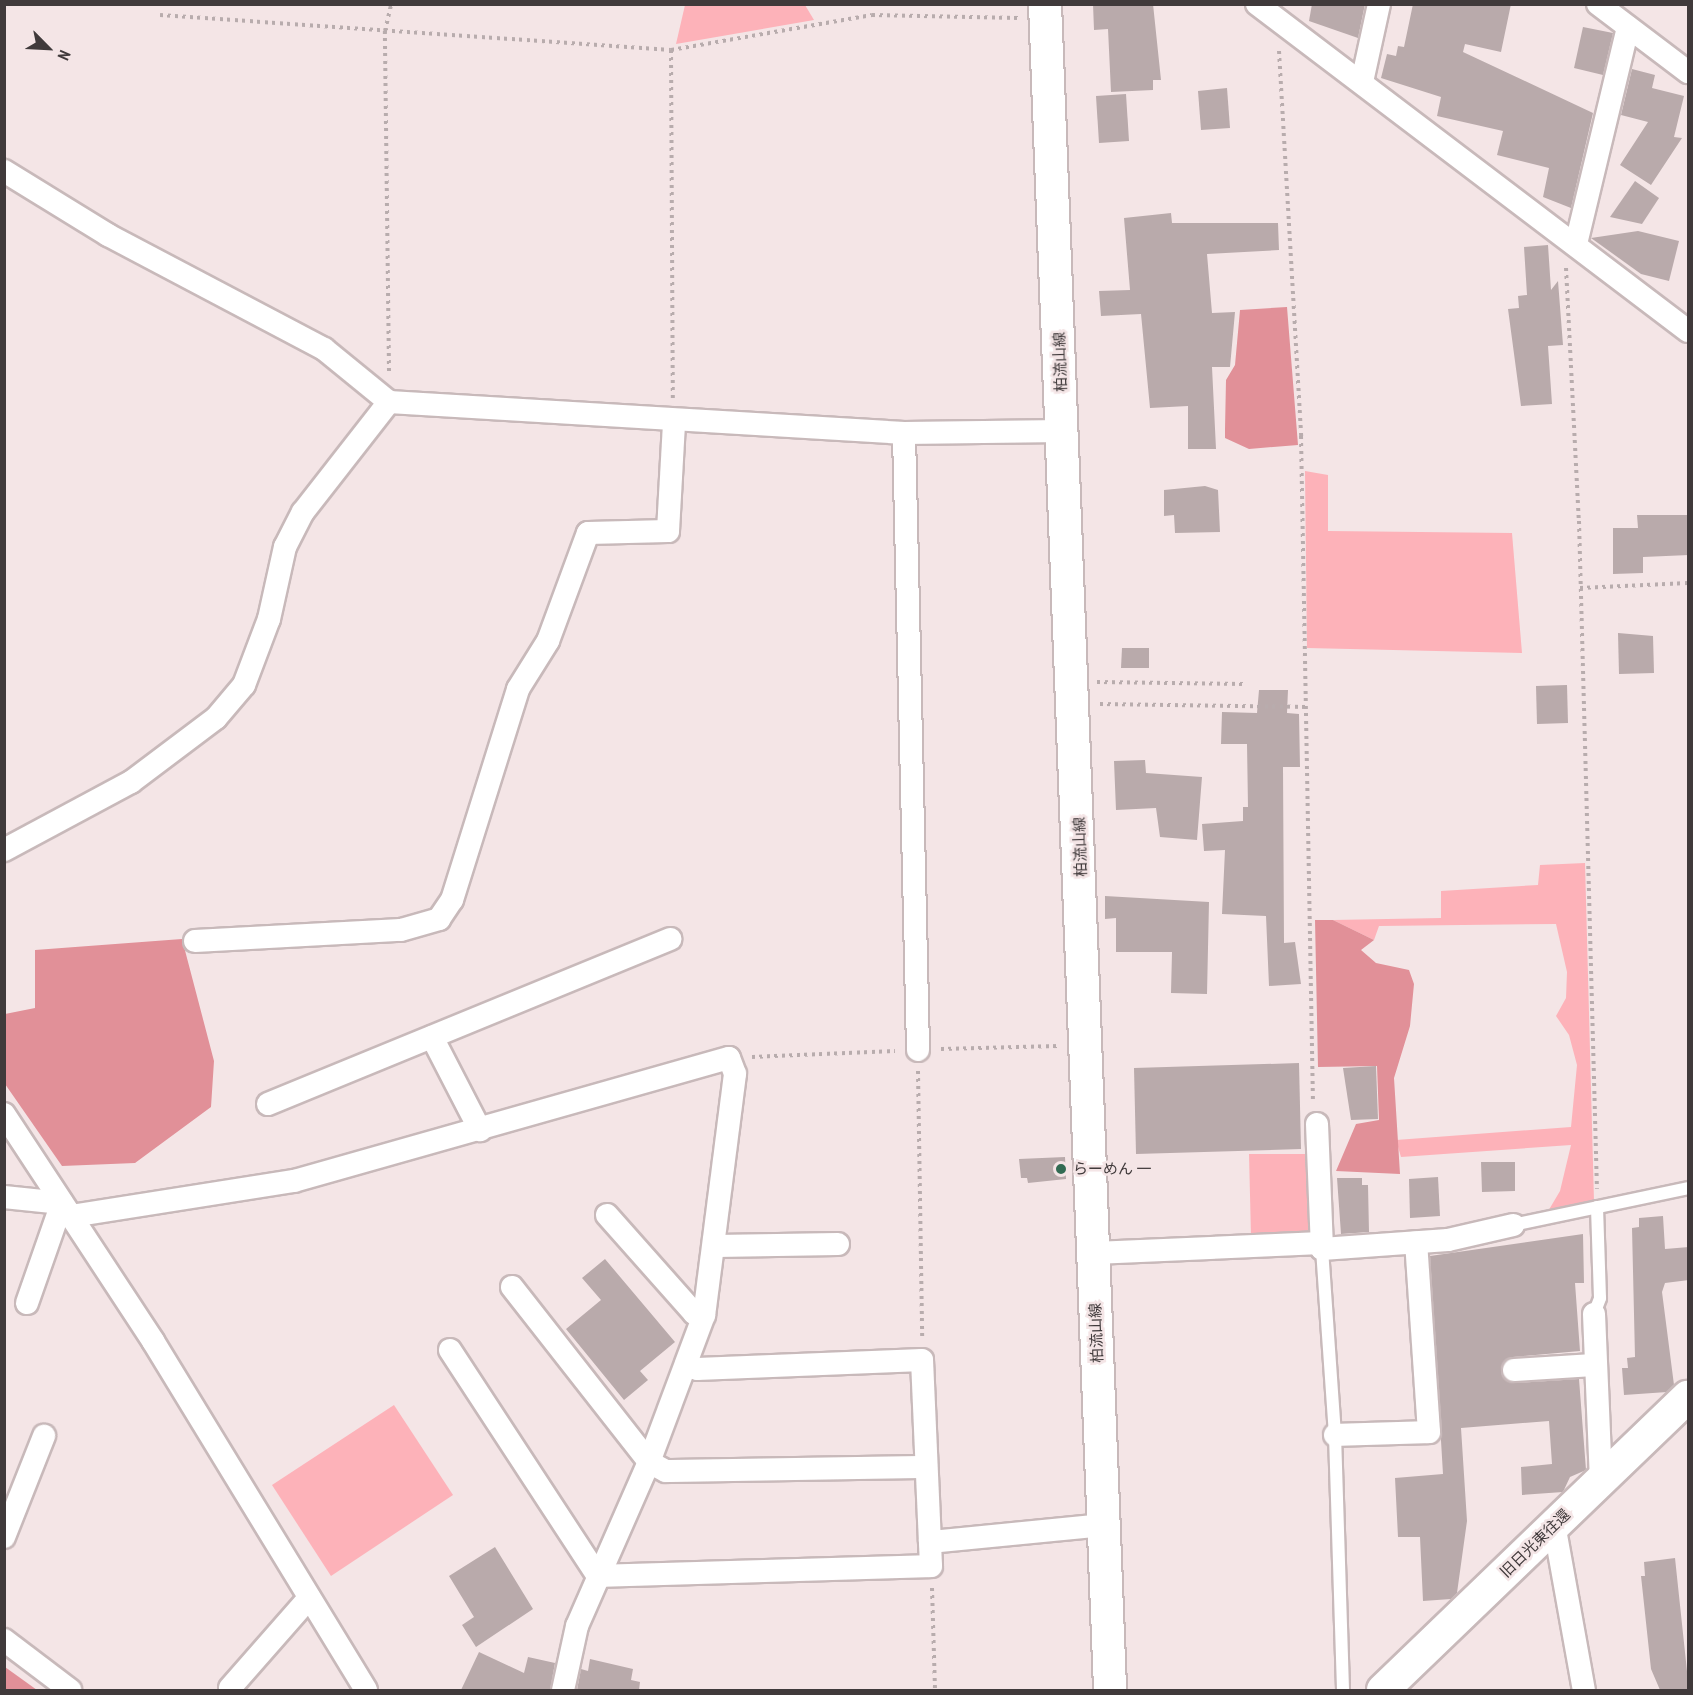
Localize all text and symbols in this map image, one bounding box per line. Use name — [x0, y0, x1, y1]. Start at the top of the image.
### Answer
north arrow — [18, 18, 78, 78]
text: N — [54, 47, 75, 63]
street label: 柏流山線 — [1050, 332, 1070, 392]
street label: 柏流山線 — [1070, 817, 1090, 877]
place label: らーめん 一 — [1073, 1160, 1151, 1178]
marker: らーめん 一 — [1054, 1162, 1068, 1176]
street label: 柏流山線 — [1086, 1303, 1106, 1363]
street label: 旧日光東往還 — [1496, 1505, 1574, 1581]

